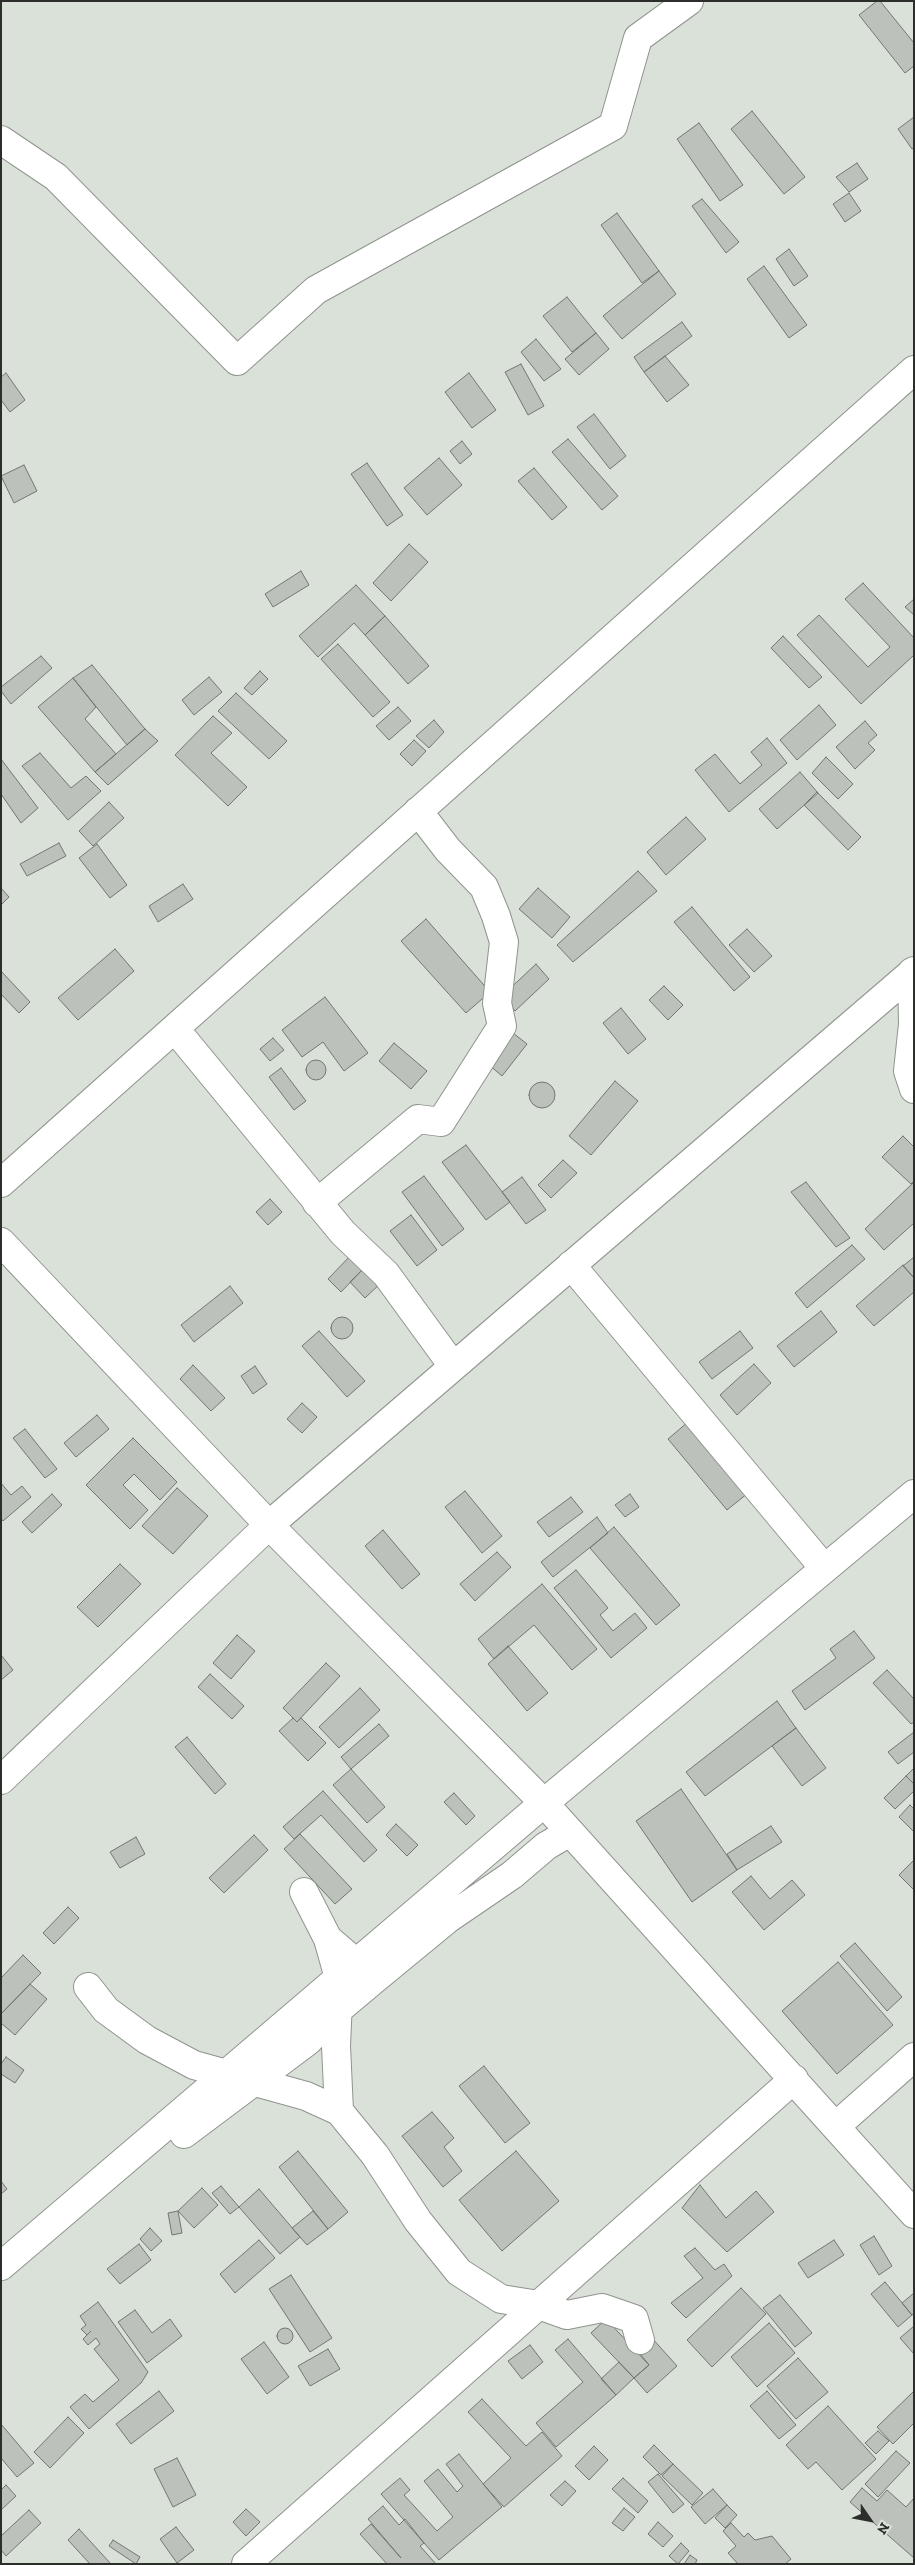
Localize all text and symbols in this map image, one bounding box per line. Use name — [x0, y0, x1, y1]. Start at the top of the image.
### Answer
north arrow — [845, 2495, 895, 2545]
text: N — [873, 2519, 893, 2538]

